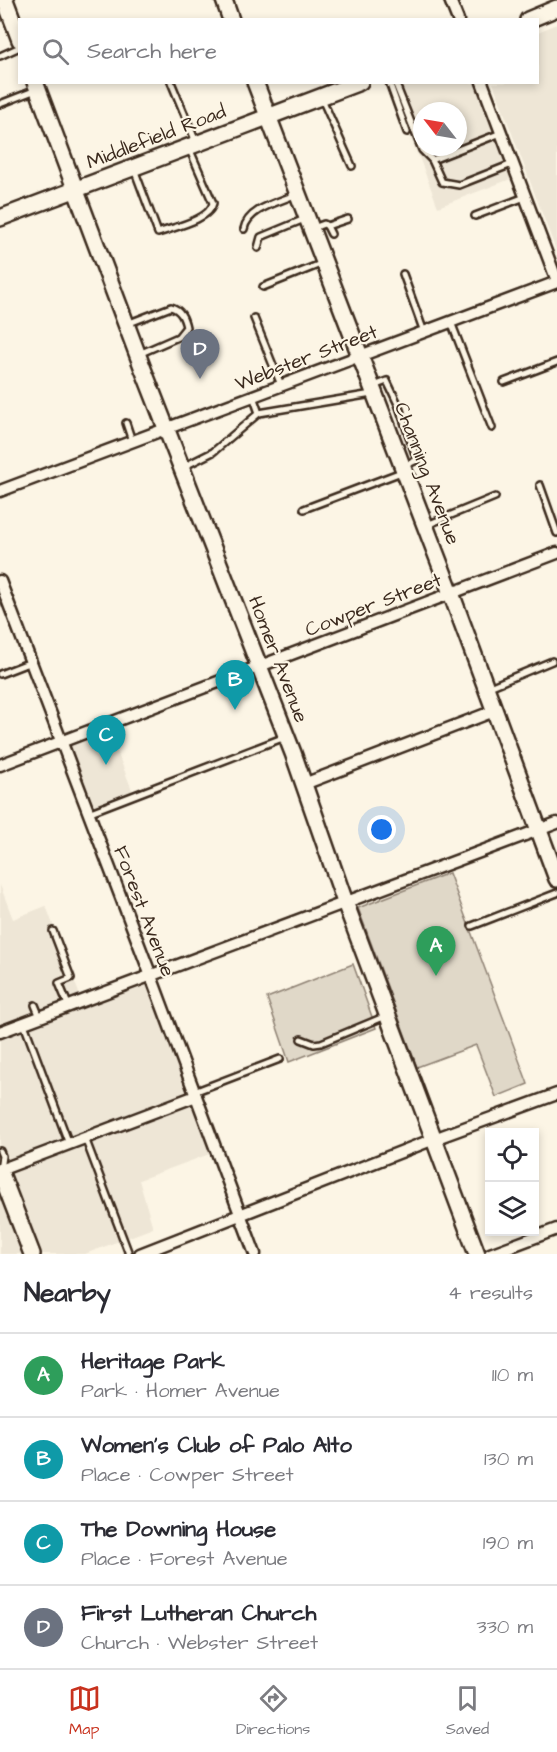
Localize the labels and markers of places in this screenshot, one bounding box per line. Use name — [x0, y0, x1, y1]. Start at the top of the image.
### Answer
pin: D — [180, 330, 220, 379]
pin: B — [216, 660, 254, 710]
pin: C — [86, 716, 126, 765]
pin: A — [416, 926, 456, 976]

